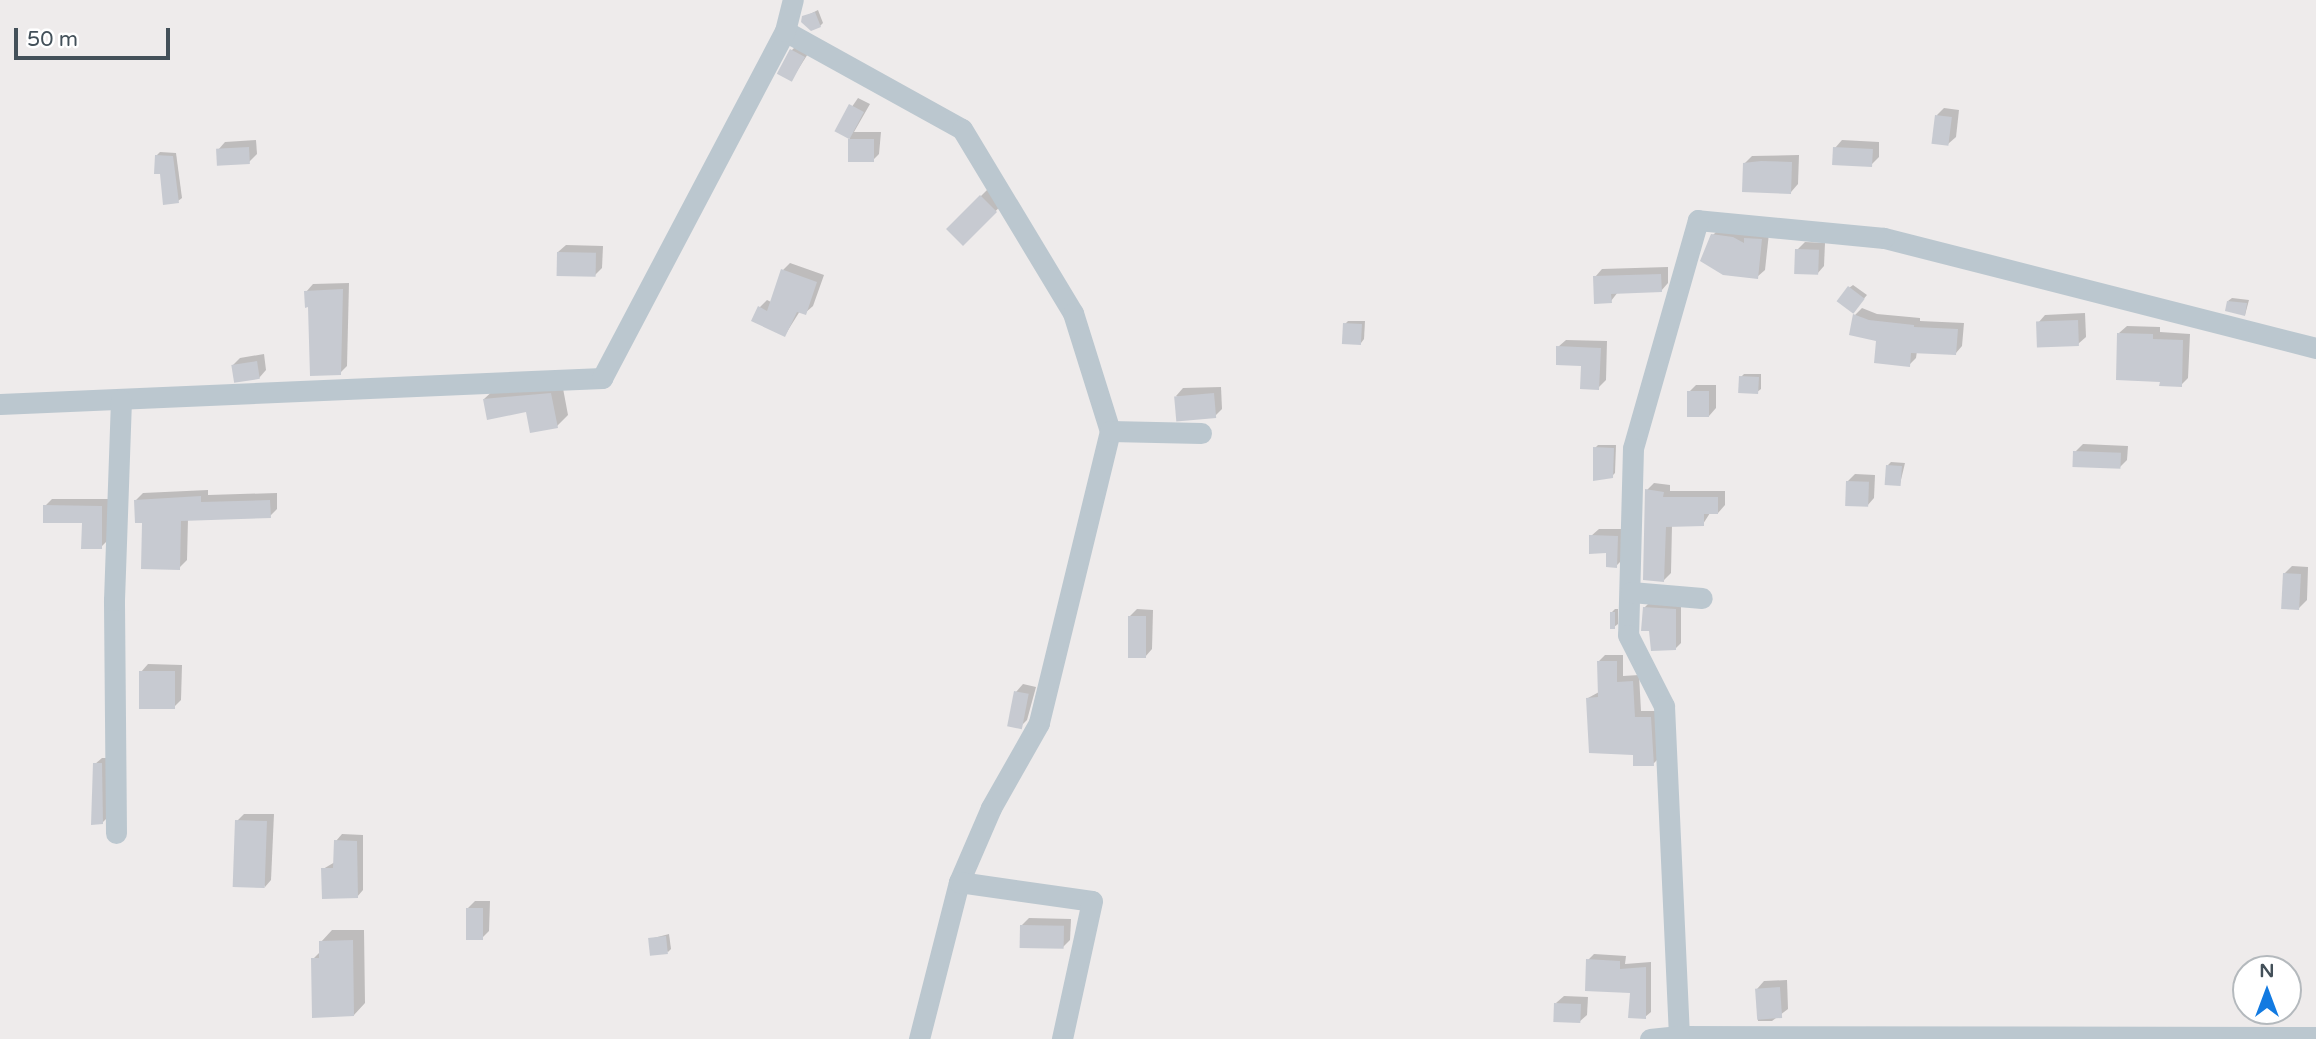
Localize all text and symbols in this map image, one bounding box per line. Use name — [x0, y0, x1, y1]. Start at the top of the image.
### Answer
scale bar — [18, 14, 173, 58]
text: 50 m — [27, 27, 78, 52]
north arrow — [2232, 955, 2302, 1025]
text: N — [2259, 960, 2275, 982]

